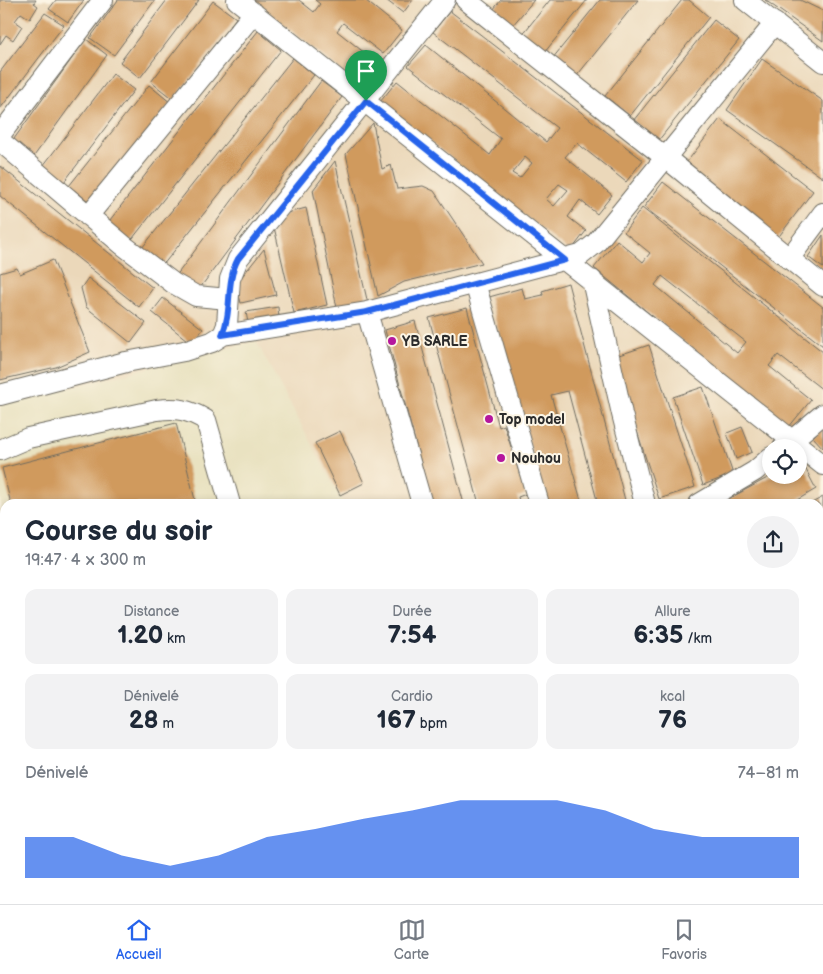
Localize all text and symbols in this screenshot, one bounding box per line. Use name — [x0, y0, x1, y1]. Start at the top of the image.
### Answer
pin — [345, 50, 387, 101]
icon: arrive — [352, 57, 380, 85]
place label: YB SARLE — [402, 333, 468, 350]
marker: YB SARLE — [386, 335, 398, 347]
place label: Top model — [499, 411, 565, 428]
marker: Top model — [483, 413, 495, 425]
map controls — [762, 439, 807, 484]
button: locate — [762, 439, 807, 484]
place label: Nouhou — [511, 450, 561, 467]
marker: Nouhou — [495, 452, 507, 464]
text: Course du soir — [25, 515, 213, 548]
button: share — [747, 516, 799, 568]
text: 19:47 · 4 × 300 m — [25, 551, 146, 570]
text: Distance — [123, 603, 179, 620]
text: Durée — [392, 603, 432, 620]
text: Allure — [655, 603, 691, 620]
text: 1.20 — [117, 620, 163, 651]
text: 7:54 — [388, 620, 436, 651]
text: 6:35 — [633, 620, 683, 651]
text: km — [163, 630, 186, 647]
text: /km — [683, 630, 712, 647]
text: Dénivelé — [124, 688, 179, 705]
text: Cardio — [391, 688, 433, 705]
text: kcal — [660, 688, 685, 705]
text: 28 — [129, 705, 159, 736]
text: 167 — [377, 705, 416, 736]
text: 76 — [658, 705, 687, 736]
text: m — [159, 715, 174, 732]
text: bpm — [416, 715, 447, 732]
text: Dénivelé — [25, 764, 88, 783]
text: 74–81 m — [738, 764, 799, 783]
tab: Accueil — [116, 916, 162, 963]
tab: Carte — [394, 916, 429, 963]
tab: Favoris — [661, 916, 707, 963]

